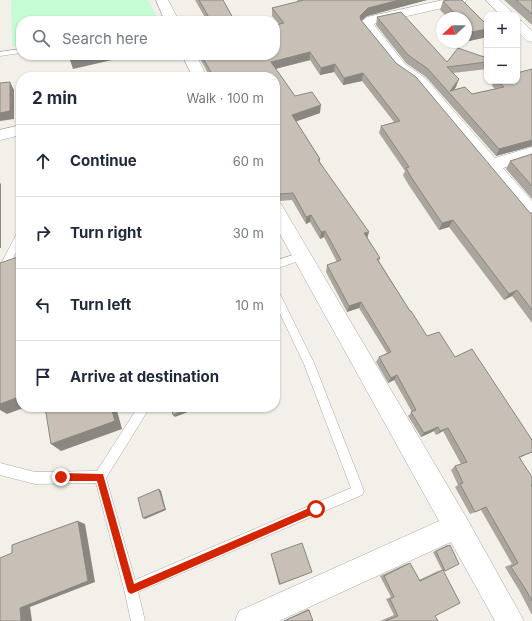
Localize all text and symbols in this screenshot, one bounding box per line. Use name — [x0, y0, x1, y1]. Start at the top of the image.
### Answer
north arrow — [436, 12, 472, 48]
map controls — [484, 12, 520, 84]
button: + — [484, 12, 520, 48]
search box — [16, 16, 280, 60]
icon: search — [30, 27, 52, 49]
text: Search here — [62, 29, 148, 48]
button: − — [484, 48, 520, 84]
text: 2 min — [32, 88, 77, 108]
text: Walk · 100 m — [186, 90, 264, 106]
icon: ahead — [32, 150, 54, 172]
text: Continue — [70, 151, 137, 170]
text: 60 m — [233, 153, 264, 169]
icon: right — [32, 222, 54, 244]
text: Turn right — [70, 223, 142, 242]
text: 30 m — [233, 225, 264, 241]
icon: left — [32, 294, 54, 316]
text: Turn left — [70, 295, 131, 314]
text: 10 m — [235, 297, 264, 313]
icon: arrive — [32, 366, 54, 388]
text: Arrive at destination — [70, 367, 219, 386]
route end — [52, 468, 70, 486]
route start — [307, 500, 325, 518]

